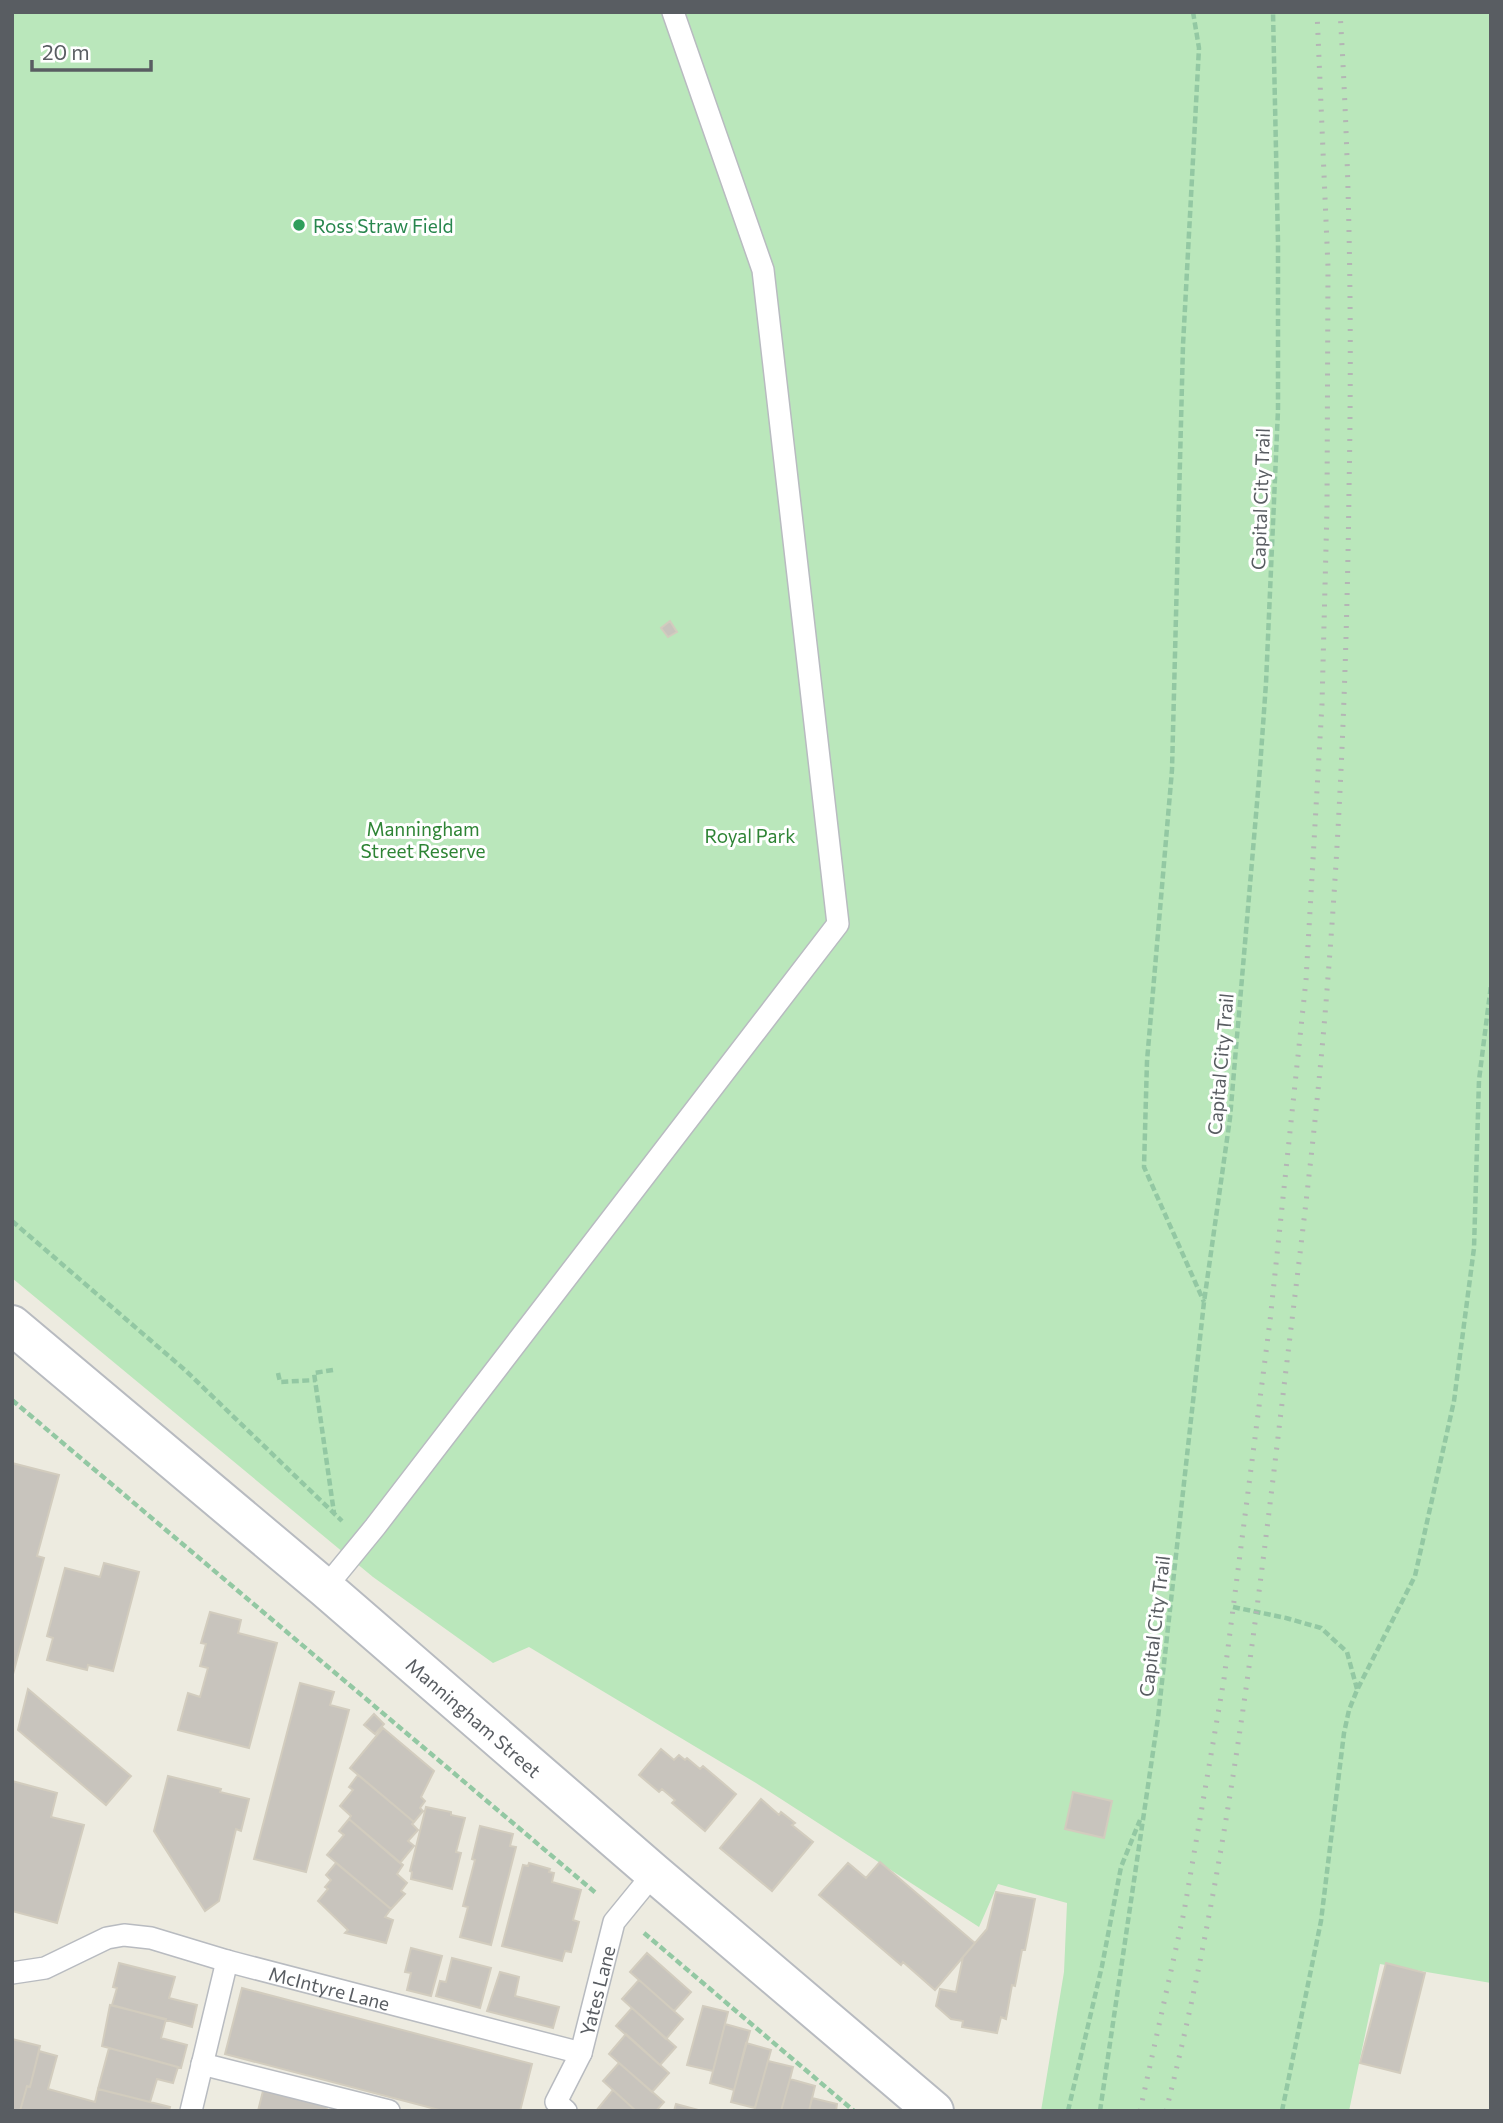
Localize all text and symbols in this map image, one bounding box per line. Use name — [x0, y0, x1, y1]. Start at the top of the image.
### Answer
scale bar — [32, 28, 150, 72]
text: 20 m — [42, 39, 90, 64]
place label: Ross Straw Field — [313, 214, 454, 237]
marker: Ross Straw Field — [291, 217, 307, 233]
street label: Capital City Trail — [1246, 428, 1274, 570]
park label: Manningham Street Reserve — [360, 817, 486, 862]
park label: Royal Park — [705, 824, 795, 847]
street label: Capital City Trail — [1202, 992, 1238, 1136]
street label: Capital City Trail — [1134, 1554, 1174, 1698]
street label: Manningham Street — [402, 1653, 546, 1782]
street label: Yates Lane — [574, 1943, 619, 2038]
street label: McIntyre Lane — [267, 1961, 392, 2014]

